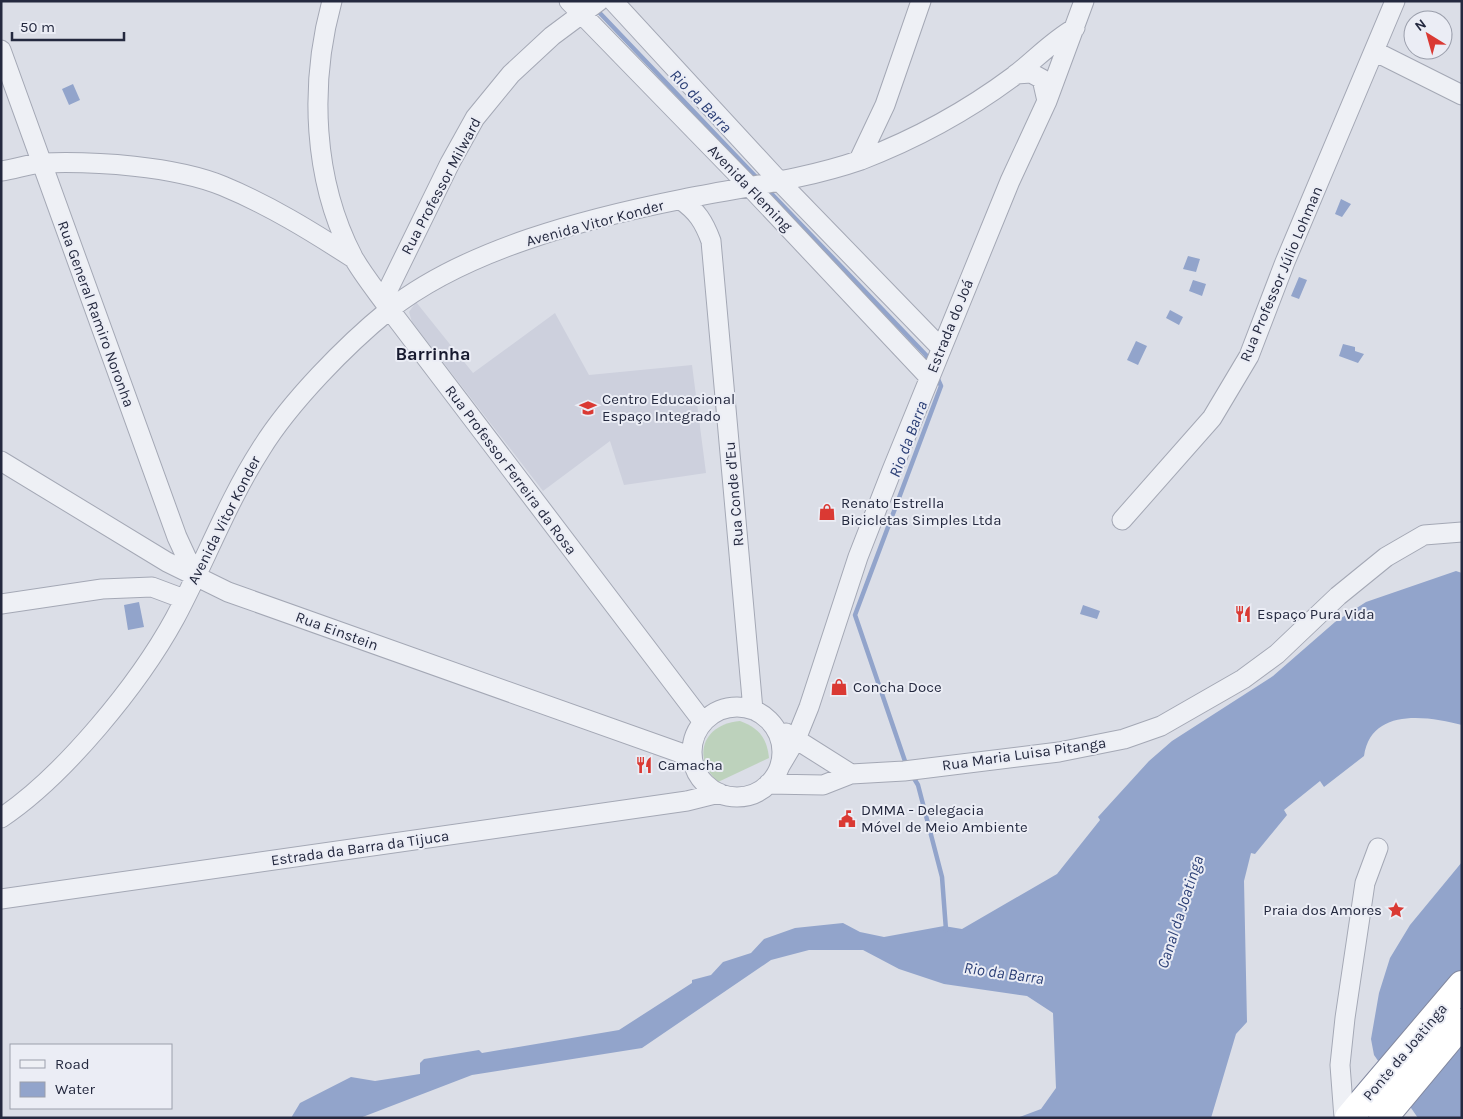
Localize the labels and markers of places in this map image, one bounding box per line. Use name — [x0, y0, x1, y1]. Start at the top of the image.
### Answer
place label: Centro Educacional Espaço Integrado — [602, 390, 735, 425]
school or university icon: Centro Educacional Espaço Integrado — [578, 398, 598, 418]
place label: Renato Estrella Bicicletas Simples Ltda — [841, 494, 1001, 529]
shop icon: Renato Estrella Bicicletas Simples Ltda — [817, 502, 837, 522]
restaurant icon: Espaço Pura Vida — [1233, 604, 1253, 624]
place label: Espaço Pura Vida — [1257, 605, 1375, 623]
shop icon: Concha Doce — [829, 677, 849, 697]
place label: Concha Doce — [853, 678, 942, 696]
restaurant icon: Camacha — [634, 755, 654, 775]
place label: Camacha — [658, 756, 723, 774]
place label: DMMA - Delegacia Móvel de Meio Ambiente — [861, 801, 1028, 836]
public building icon: DMMA - Delegacia Móvel de Meio Ambiente — [837, 809, 857, 829]
place icon: Praia dos Amores — [1386, 900, 1406, 920]
place label: Praia dos Amores — [1263, 901, 1382, 919]

